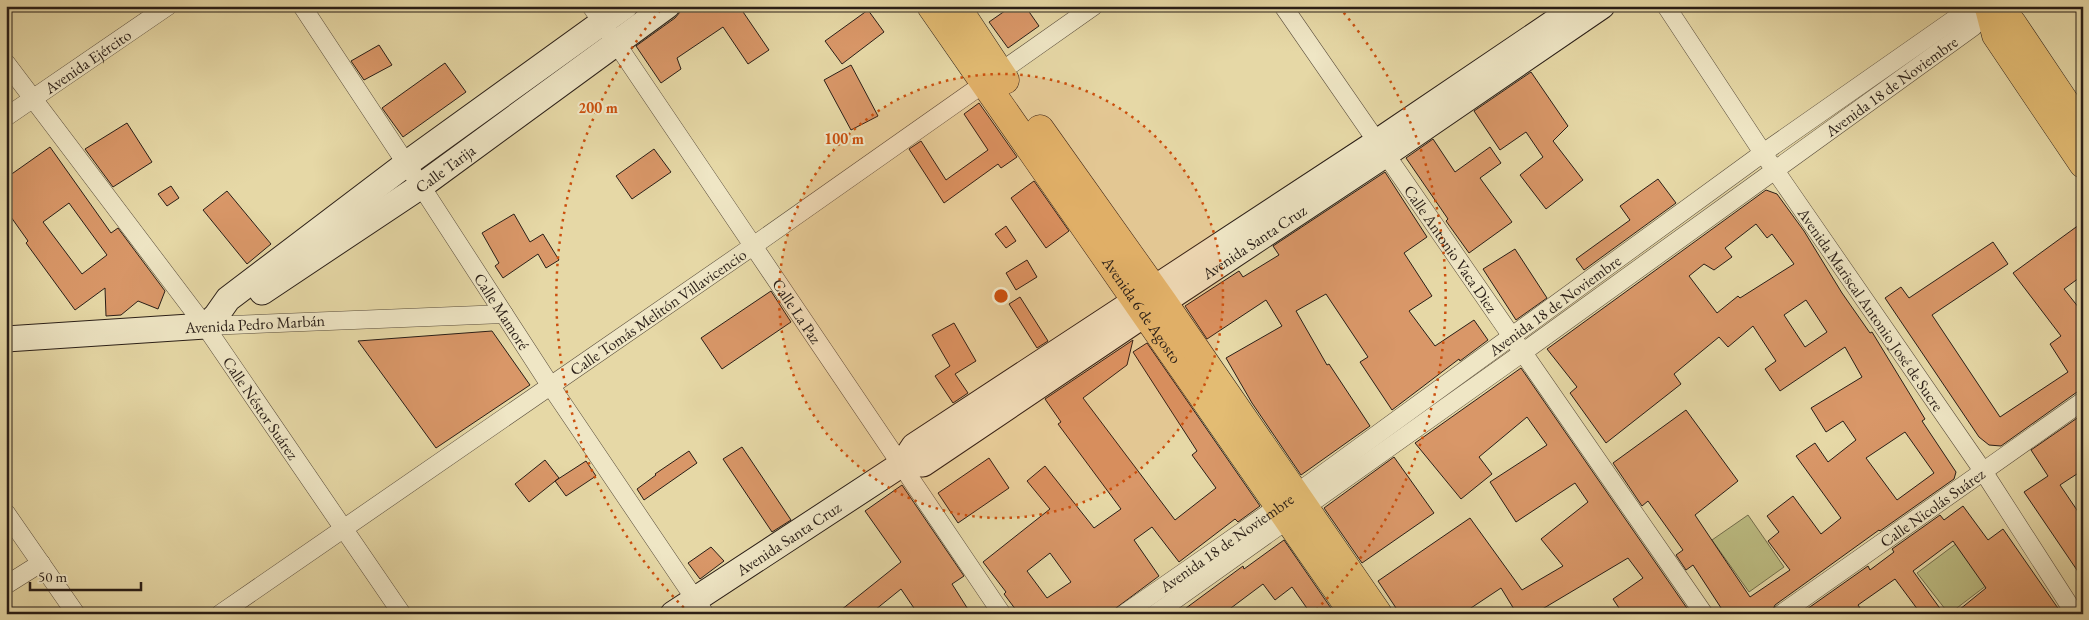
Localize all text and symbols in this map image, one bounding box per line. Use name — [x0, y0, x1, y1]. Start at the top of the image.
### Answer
street label: Avenida Ejército — [39, 24, 135, 99]
street label: Avenida 18 de Noviembre — [1820, 31, 1962, 142]
text: 200 m — [578, 98, 618, 117]
text: 100 m — [824, 129, 864, 148]
street label: Calle Tarija — [411, 139, 480, 197]
street label: Calle Antonio Vaca Diez — [1399, 181, 1502, 316]
street label: Avenida Santa Cruz — [1197, 199, 1310, 284]
street label: Avenida Mariscal Antonio José de Sucre — [1793, 202, 1949, 415]
street label: Calle Tomás Melitón Villavicencio — [565, 243, 750, 380]
street label: Avenida 18 de Noviembre — [1483, 250, 1625, 361]
street label: Avenida 6 de Agosto — [1097, 251, 1187, 367]
street label: Calle Mamoré — [470, 269, 535, 354]
street label: Calle La Paz — [768, 274, 827, 347]
centre of rings — [992, 287, 1010, 305]
street label: Avenida Pedro Marbán — [183, 310, 326, 338]
street label: Calle Néstor Suárez — [218, 352, 304, 464]
street label: Calle Nicolás Suárez — [1875, 463, 1989, 552]
street label: Avenida 18 de Noviembre — [1155, 488, 1298, 597]
street label: Avenida Santa Cruz — [731, 496, 845, 581]
scale bar — [30, 560, 141, 592]
text: 50 m — [38, 567, 67, 586]

